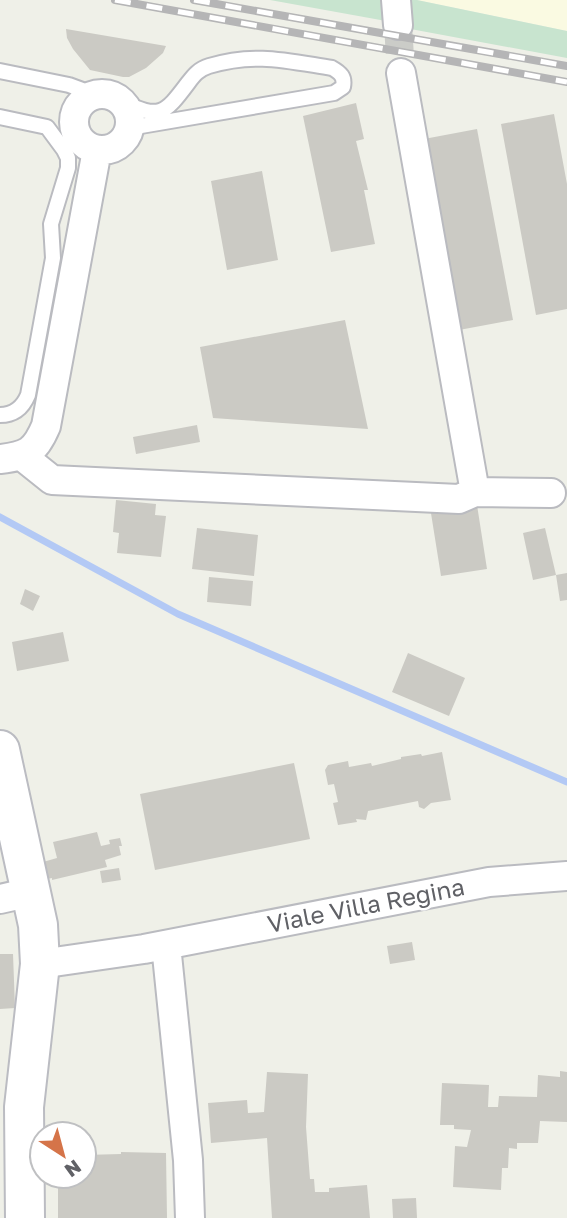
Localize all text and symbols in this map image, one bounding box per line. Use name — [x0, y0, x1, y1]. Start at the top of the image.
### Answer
street label: Viale Villa Regina — [265, 871, 467, 938]
north arrow — [28, 1120, 98, 1190]
text: N — [61, 1156, 86, 1183]

